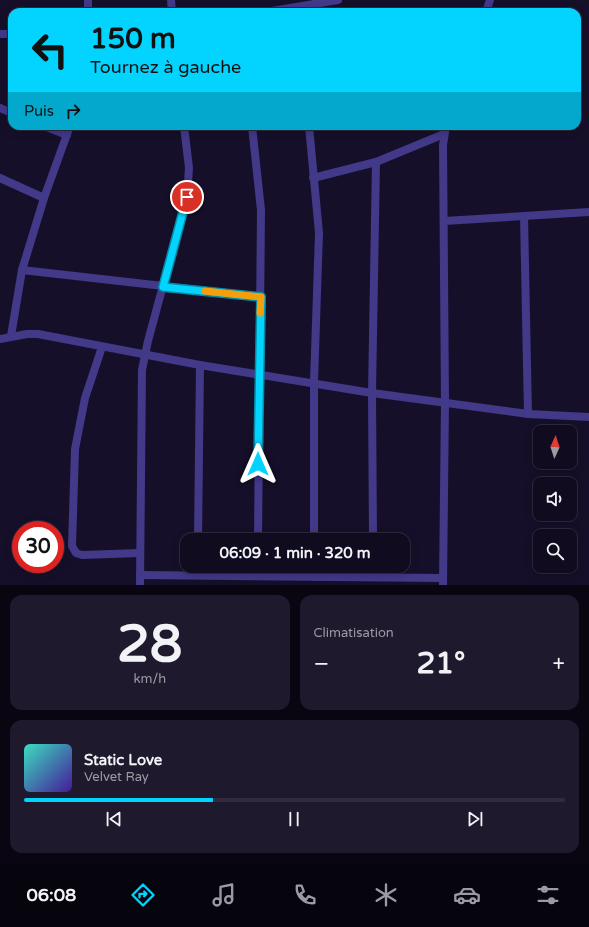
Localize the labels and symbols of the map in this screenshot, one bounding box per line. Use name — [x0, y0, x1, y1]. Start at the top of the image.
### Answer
pin — [170, 180, 204, 214]
north arrow — [533, 425, 577, 469]
position arrow — [237, 443, 279, 485]
speed limit sign: 30 — [12, 521, 64, 573]

